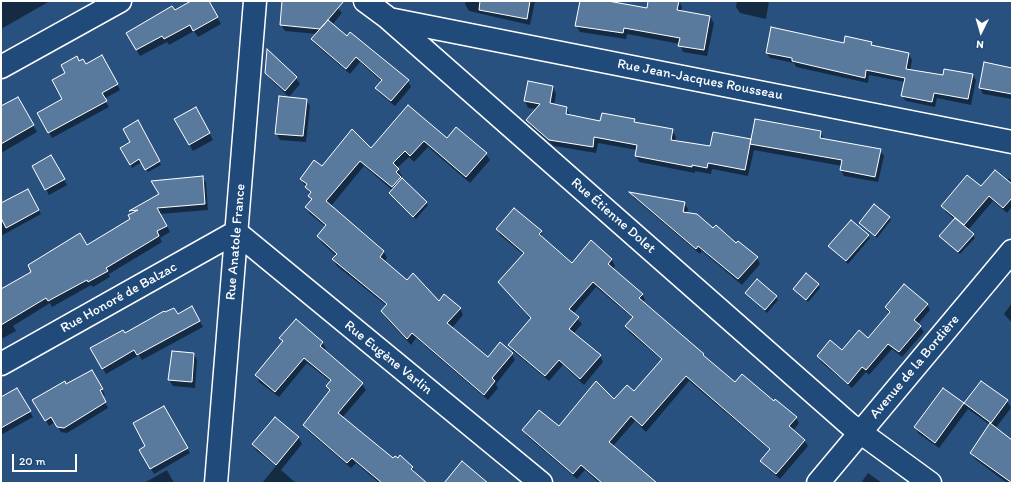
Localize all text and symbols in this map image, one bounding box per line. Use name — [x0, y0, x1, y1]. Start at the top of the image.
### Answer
north arrow — [961, 12, 1001, 52]
text: N — [976, 38, 984, 51]
street label: Rue Jean-Jacques Rousseau — [616, 56, 784, 104]
street label: Rue Étienne Dolet — [567, 175, 659, 257]
street label: Rue Anatole France — [223, 183, 249, 301]
street label: Rue Honoré de Balzac — [58, 259, 180, 337]
street label: Avenue de la Bordière — [867, 312, 963, 422]
street label: Rue Eugène Varlin — [341, 317, 435, 399]
scale bar — [14, 446, 79, 472]
text: 20 m — [19, 454, 46, 468]

